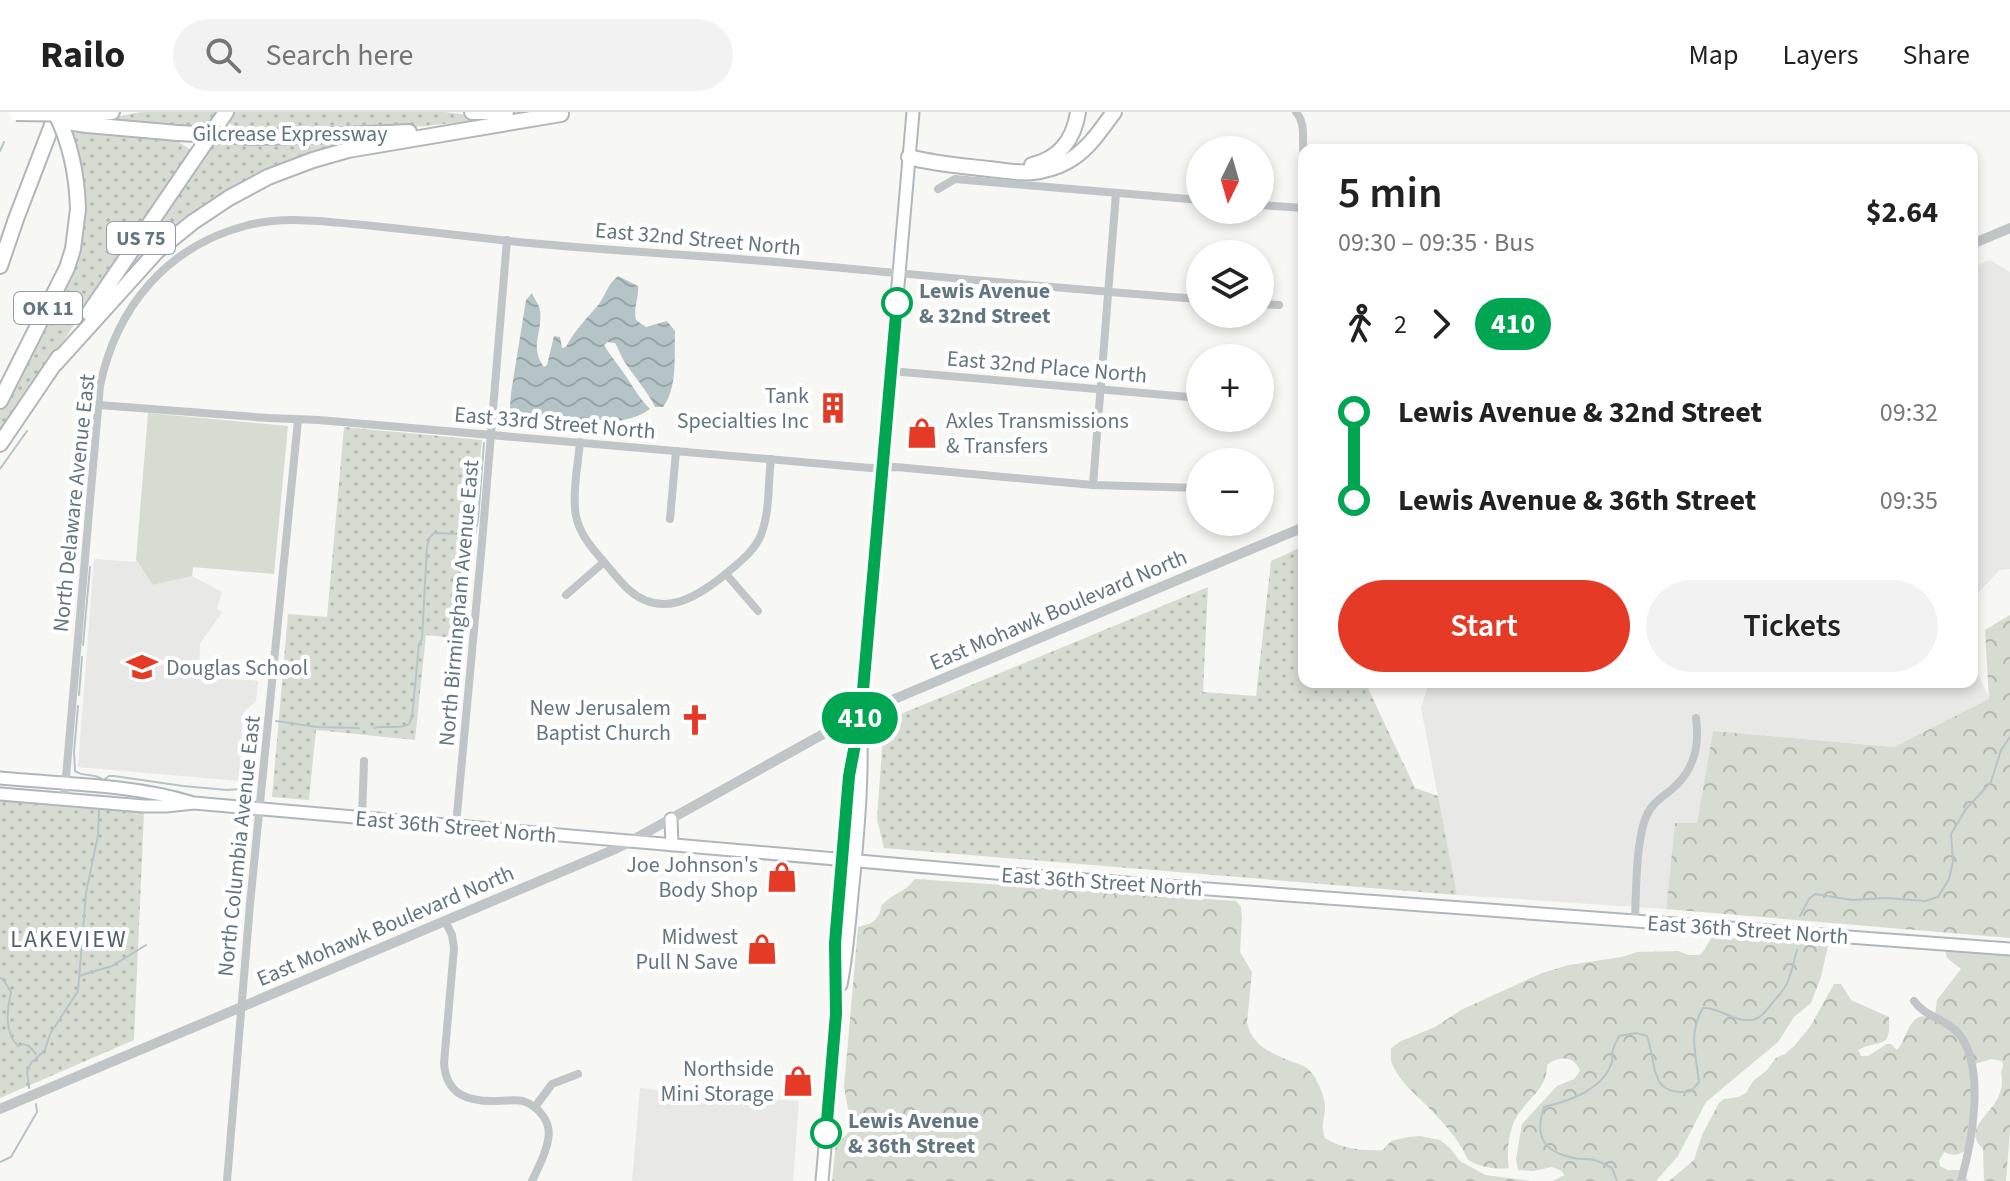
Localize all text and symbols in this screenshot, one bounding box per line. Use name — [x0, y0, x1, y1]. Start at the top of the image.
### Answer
search box — [173, 19, 733, 91]
text: Railo — [40, 28, 125, 82]
icon: search — [201, 33, 245, 77]
text: Search here — [265, 34, 413, 77]
text: Map — [1688, 35, 1738, 75]
text: Layers — [1782, 35, 1858, 75]
text: Share — [1902, 35, 1970, 75]
street label: Gilcrease Expressway — [193, 118, 388, 150]
north arrow — [1186, 136, 1274, 224]
map controls — [1186, 136, 1274, 536]
text: 5 min — [1338, 162, 1443, 225]
text: $2.64 — [1866, 191, 1938, 234]
street label: East 32nd Street North — [594, 214, 802, 264]
road number: US 75 — [107, 222, 175, 254]
text: 09:30 – 09:35 · Bus — [1338, 224, 1534, 261]
button: layers — [1186, 240, 1274, 328]
place label: Lewis Avenue & 32nd Street — [919, 275, 1051, 332]
marker: Lewis Avenue & 32nd Street — [882, 288, 912, 318]
road number: OK 11 — [14, 292, 82, 324]
icon: walk — [1338, 302, 1382, 346]
icon: forward — [1419, 302, 1463, 346]
text: 410 — [1491, 304, 1535, 344]
text: 2 — [1394, 306, 1407, 343]
street label: East 32nd Place North — [945, 342, 1148, 392]
button: + — [1186, 344, 1274, 432]
street label: North Delaware Avenue East — [45, 372, 104, 634]
place label: Tank Specialties Inc — [677, 380, 809, 437]
building icon: Tank Specialties Inc — [816, 391, 850, 425]
text: Lewis Avenue & 32nd Street — [1398, 391, 1762, 434]
text: 09:32 — [1880, 394, 1938, 431]
street label: East 33rd Street North — [453, 398, 657, 448]
place label: Axles Transmissions & Transfers — [946, 405, 1129, 462]
shop icon: Axles Transmissions & Transfers — [905, 416, 939, 450]
button: − — [1186, 448, 1274, 536]
street label: North Birmingham Avenue East — [431, 458, 487, 748]
text: Lewis Avenue & 36th Street — [1398, 479, 1756, 522]
text: 09:35 — [1880, 482, 1938, 519]
street label: East Mohawk Boulevard North — [925, 541, 1192, 679]
button: Start — [1338, 580, 1630, 672]
button: Tickets — [1646, 580, 1938, 672]
school or university icon: Douglas School — [125, 650, 159, 684]
place label: Douglas School — [166, 652, 308, 684]
place label: New Jerusalem Baptist Church — [529, 692, 671, 749]
line badge: 410 — [814, 692, 906, 744]
text: 410 — [838, 698, 882, 738]
church icon: New Jerusalem Baptist Church — [678, 703, 712, 737]
street label: North Columbia Avenue East — [209, 714, 269, 978]
street label: East 36th Street North — [354, 802, 558, 852]
place label: Joe Johnson's Body Shop — [626, 849, 758, 906]
street label: East Mohawk Boulevard North — [252, 857, 519, 995]
street label: East 36th Street North — [1000, 859, 1204, 905]
shop icon: Joe Johnson's Body Shop — [765, 860, 799, 894]
street label: East 36th Street North — [1646, 907, 1850, 953]
place label: Midwest Pull N Save — [635, 921, 739, 978]
district label: LAKEVIEW — [10, 922, 128, 957]
shop icon: Midwest Pull N Save — [745, 932, 779, 966]
place label: Northside Mini Storage — [661, 1053, 774, 1110]
shop icon: Northside Mini Storage — [781, 1064, 815, 1098]
place label: Lewis Avenue & 36th Street — [848, 1105, 979, 1162]
marker: Lewis Avenue & 36th Street — [811, 1118, 841, 1148]

